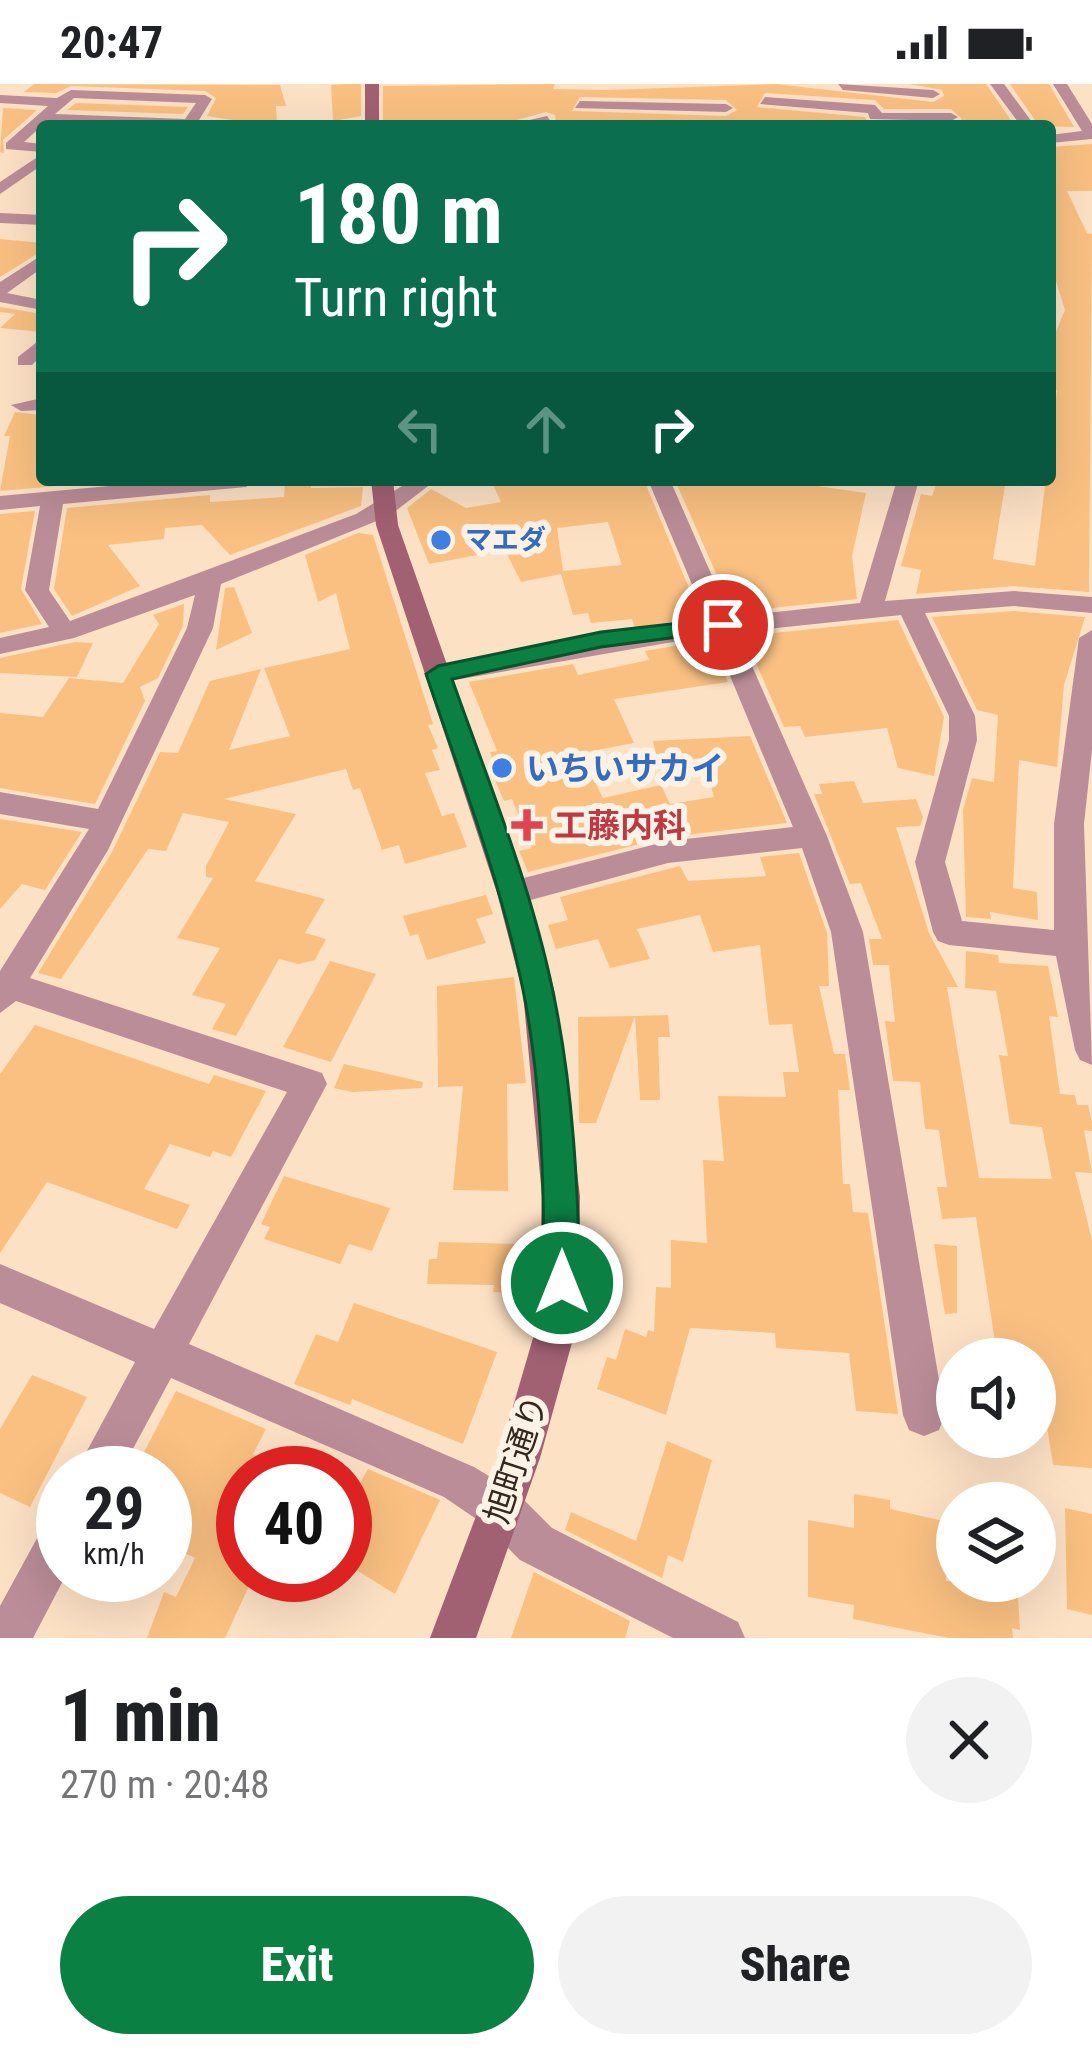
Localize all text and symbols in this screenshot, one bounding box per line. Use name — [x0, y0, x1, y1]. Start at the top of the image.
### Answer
text: 20:47 — [60, 16, 163, 69]
text: 180 m — [294, 165, 503, 264]
icon: right — [96, 168, 252, 324]
text: Turn right — [294, 266, 498, 329]
icon: left — [387, 396, 453, 462]
icon: ahead — [513, 396, 579, 462]
icon: right — [639, 396, 705, 462]
place label: マエダ — [465, 524, 546, 556]
marker: マエダ — [428, 527, 454, 553]
pin — [672, 574, 774, 676]
icon: arrive — [690, 592, 756, 658]
place label: いちいサカイ — [526, 749, 724, 788]
marker: いちいサカイ — [489, 755, 515, 781]
place label: 工藤内科 — [554, 806, 686, 845]
marker: 工藤内科 — [511, 809, 543, 841]
position arrow — [499, 1220, 625, 1346]
map controls — [936, 1338, 1056, 1602]
button: sound — [936, 1338, 1056, 1458]
street label: 旭町通り — [477, 1390, 555, 1528]
speed limit sign: 40 — [216, 1446, 372, 1602]
text: 29 — [84, 1473, 144, 1544]
button: layers — [936, 1482, 1056, 1602]
text: km/h — [83, 1536, 145, 1571]
text: 1 min — [60, 1674, 221, 1759]
button: close — [906, 1677, 1032, 1803]
text: 270 m · 20:48 — [60, 1762, 270, 1808]
button: Exit — [60, 1896, 534, 2034]
button: Share — [558, 1896, 1032, 2034]

